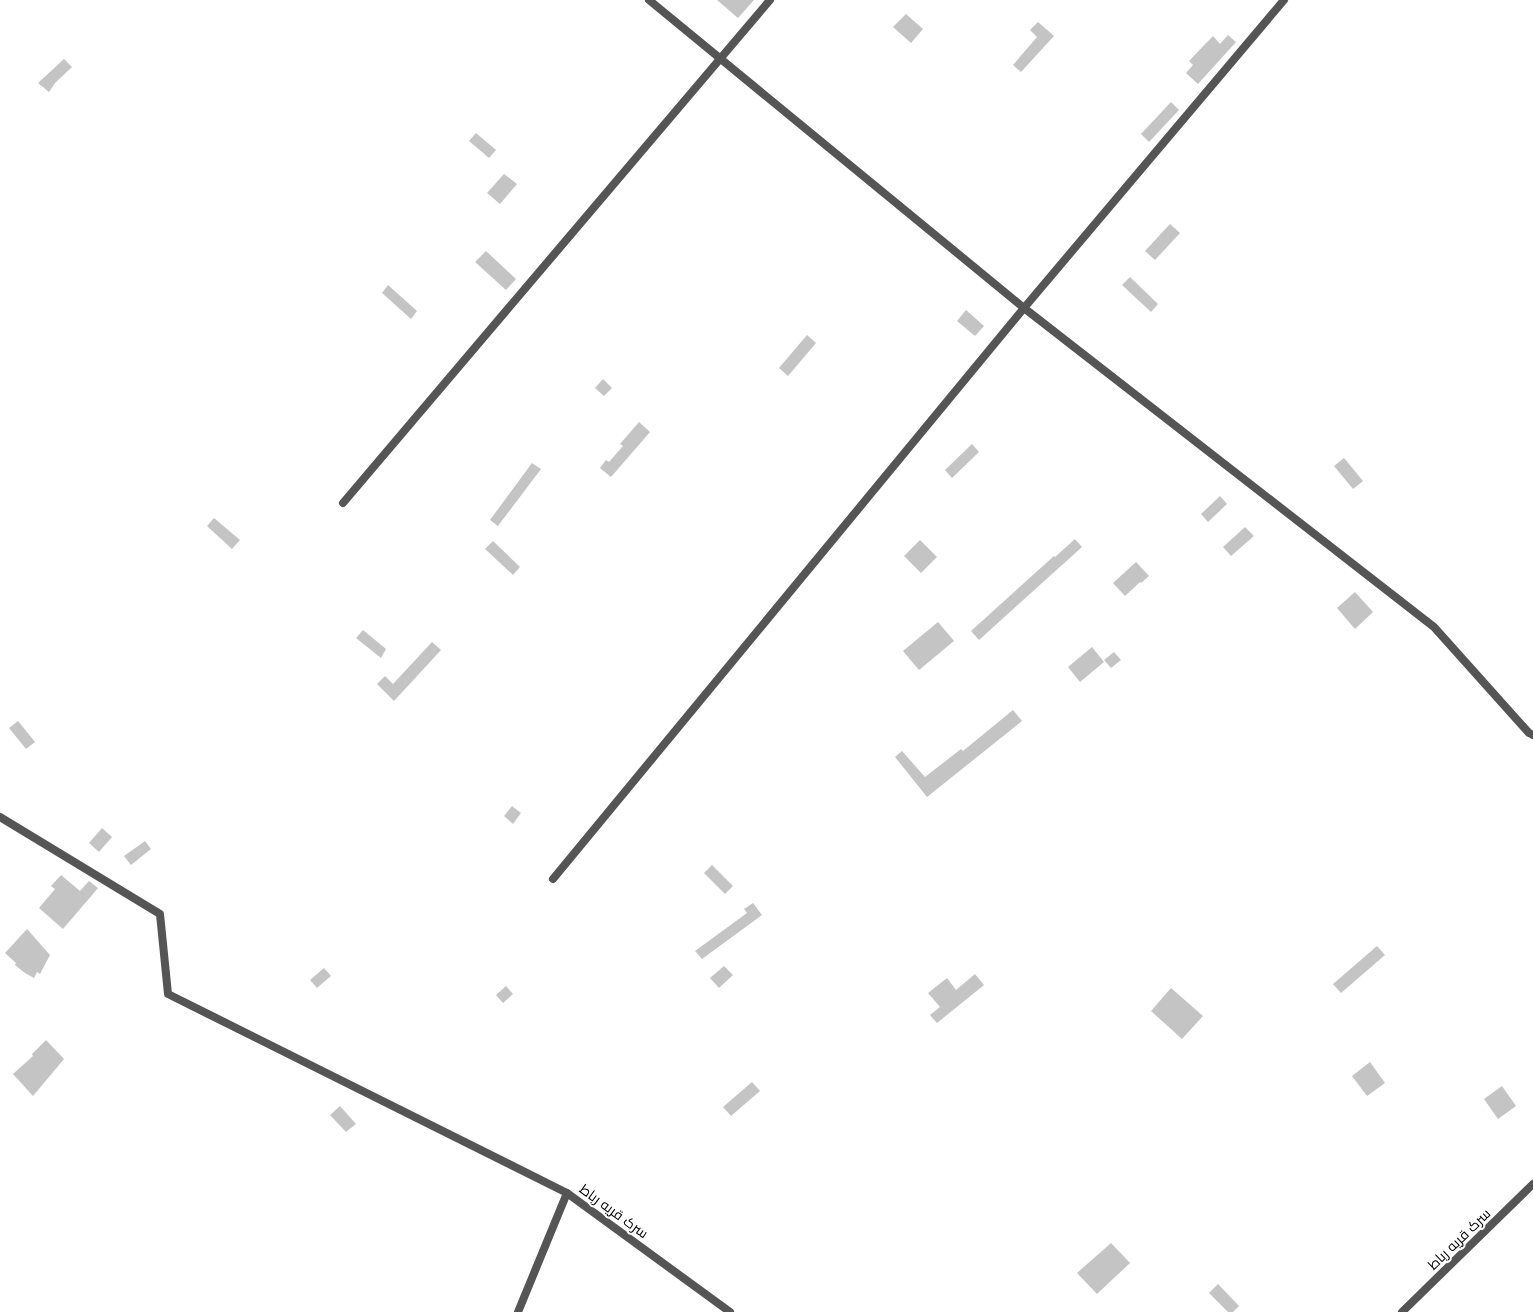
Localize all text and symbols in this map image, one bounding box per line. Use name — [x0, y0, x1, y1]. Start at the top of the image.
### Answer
street label: سرک قریه رباط — [576, 1180, 652, 1242]
street label: سرک قریه رباط — [1424, 1204, 1494, 1274]

